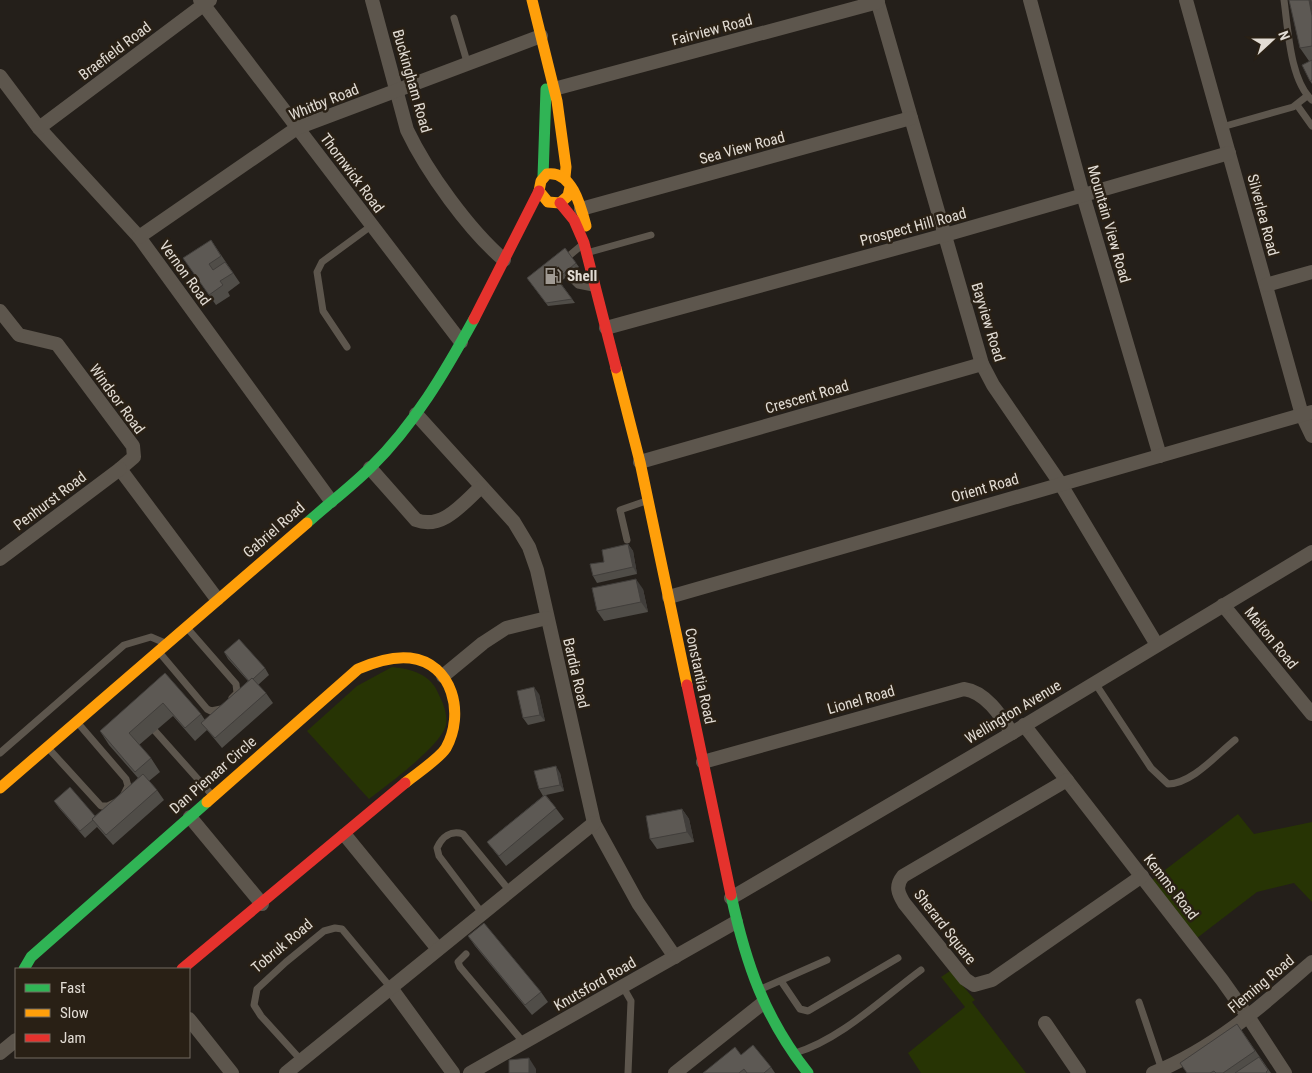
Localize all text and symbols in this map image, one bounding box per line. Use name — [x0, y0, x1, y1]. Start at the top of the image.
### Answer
street label: Fairview Road — [670, 11, 754, 49]
north arrow — [1247, 15, 1297, 65]
street label: Braefield Road — [75, 18, 155, 84]
street label: Buckingham Road — [389, 27, 435, 135]
text: N — [1275, 28, 1293, 42]
street label: Whitby Road — [286, 80, 362, 124]
street label: Sea View Road — [697, 128, 787, 168]
street label: Thornwick Road — [316, 130, 388, 216]
street label: Mountain View Road — [1084, 163, 1134, 285]
street label: Silverlea Road — [1243, 172, 1283, 258]
street label: Prospect Hill Road — [858, 204, 968, 250]
street label: Vernon Road — [156, 237, 214, 309]
fuel station icon: Shell — [543, 266, 563, 286]
place label: Shell — [567, 267, 597, 285]
street label: Bayview Road — [967, 280, 1009, 364]
street label: Windsor Road — [86, 361, 148, 437]
street label: Crescent Road — [763, 376, 851, 418]
street label: Penhurst Road — [10, 468, 90, 534]
street label: Orient Road — [949, 470, 1021, 506]
street label: Gabriel Road — [240, 498, 308, 562]
street label: Malton Road — [1241, 603, 1301, 673]
street label: Constantia Road — [681, 626, 719, 726]
street label: Bardia Road — [559, 636, 593, 710]
street label: Wellington Avenue — [962, 676, 1064, 748]
street label: Lionel Road — [825, 682, 897, 718]
street label: Dan Pienaar Circle — [166, 733, 260, 817]
street label: Kemms Road — [1140, 851, 1202, 923]
street label: Sherard Square — [910, 886, 980, 968]
street label: Tobruk Road — [248, 915, 316, 977]
street label: Fleming Road — [1224, 951, 1298, 1017]
street label: Knutsford Road — [551, 953, 639, 1015]
legend — [15, 968, 190, 1058]
text: Fast — [60, 979, 85, 997]
text: Slow — [60, 1004, 89, 1022]
text: Jam — [60, 1029, 86, 1047]

